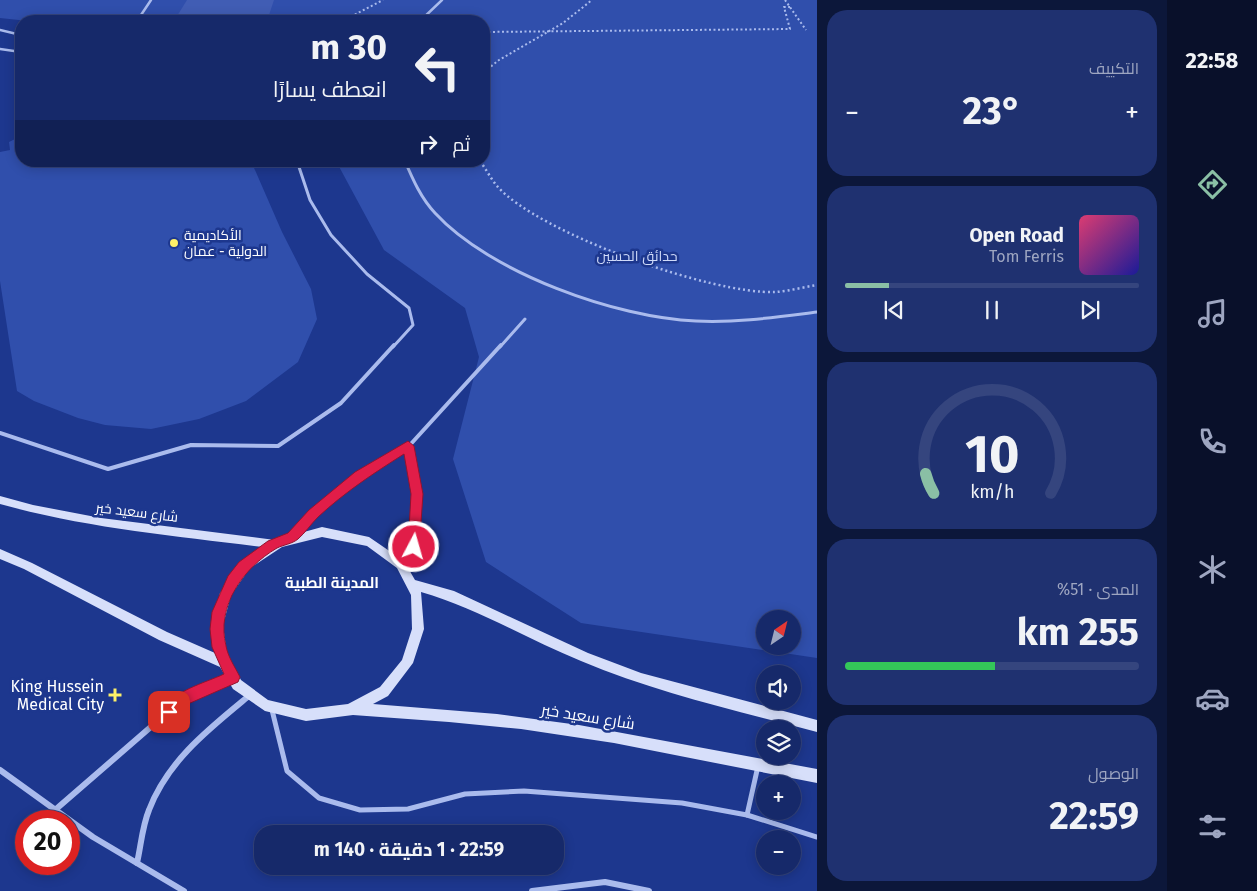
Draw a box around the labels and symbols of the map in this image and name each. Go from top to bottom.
place label: الأكاديمية الدولية - عمان [184,227,267,260]
marker: الأكاديمية الدولية - عمان [168,237,180,249]
park label: حدائق الحسين [596,248,678,265]
street label: شارع سعيد خير [94,499,179,526]
position arrow [387,520,439,572]
district label: المدينة الطبية [285,574,379,592]
north arrow [756,610,801,655]
place label: King Hussein Medical City [11,677,104,714]
marker: King Hussein Medical City [108,688,122,702]
pin [148,691,190,733]
street label: شارع سعيد خير [538,700,636,735]
speed limit sign: 20 [15,810,80,875]

